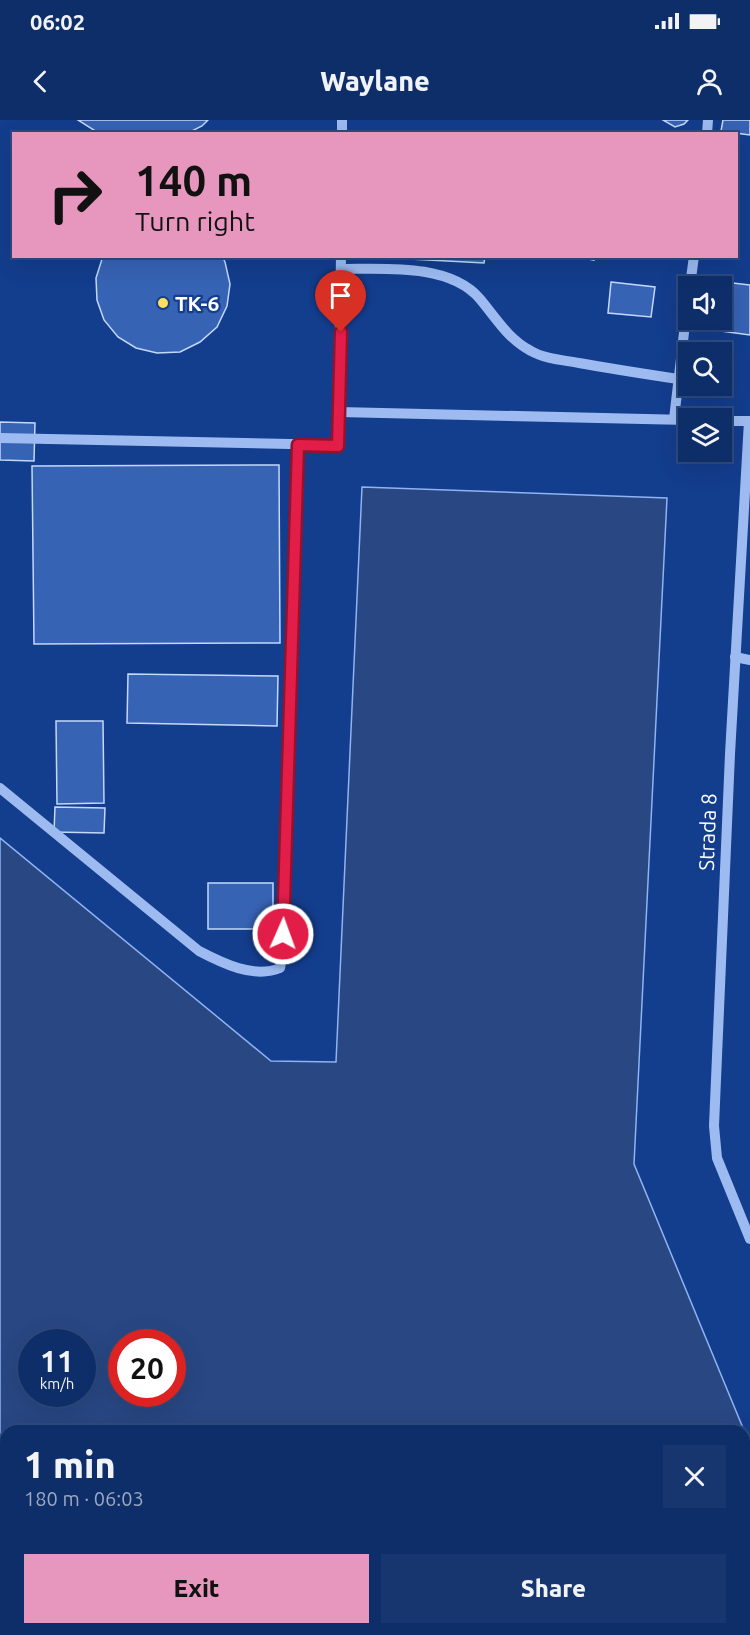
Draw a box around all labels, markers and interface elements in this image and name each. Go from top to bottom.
text: 06:02 [30,9,85,34]
icon: back [24,65,57,98]
icon: person [693,65,726,98]
text: Waylane [320,66,430,96]
icon: right [36,156,114,234]
text: 140 m [135,157,252,204]
text: Turn right [135,206,255,236]
pin [315,270,366,332]
map controls [678,276,732,462]
button: sound [678,276,732,330]
icon: arrive [324,279,357,312]
place label: TK-6 [175,291,219,315]
marker: TK-6 [156,296,170,310]
button: search [678,342,732,396]
button: layers [678,408,732,462]
street label: Strada 8 [694,793,720,871]
position arrow [251,902,315,966]
speed limit sign: 20 [108,1329,186,1407]
text: 11 [40,1344,74,1378]
text: km/h [40,1375,74,1392]
text: 1 min [24,1444,116,1485]
button: close [663,1445,726,1508]
text: 180 m · 06:03 [24,1487,144,1510]
button: Exit [24,1554,369,1623]
button: Share [381,1554,726,1623]

